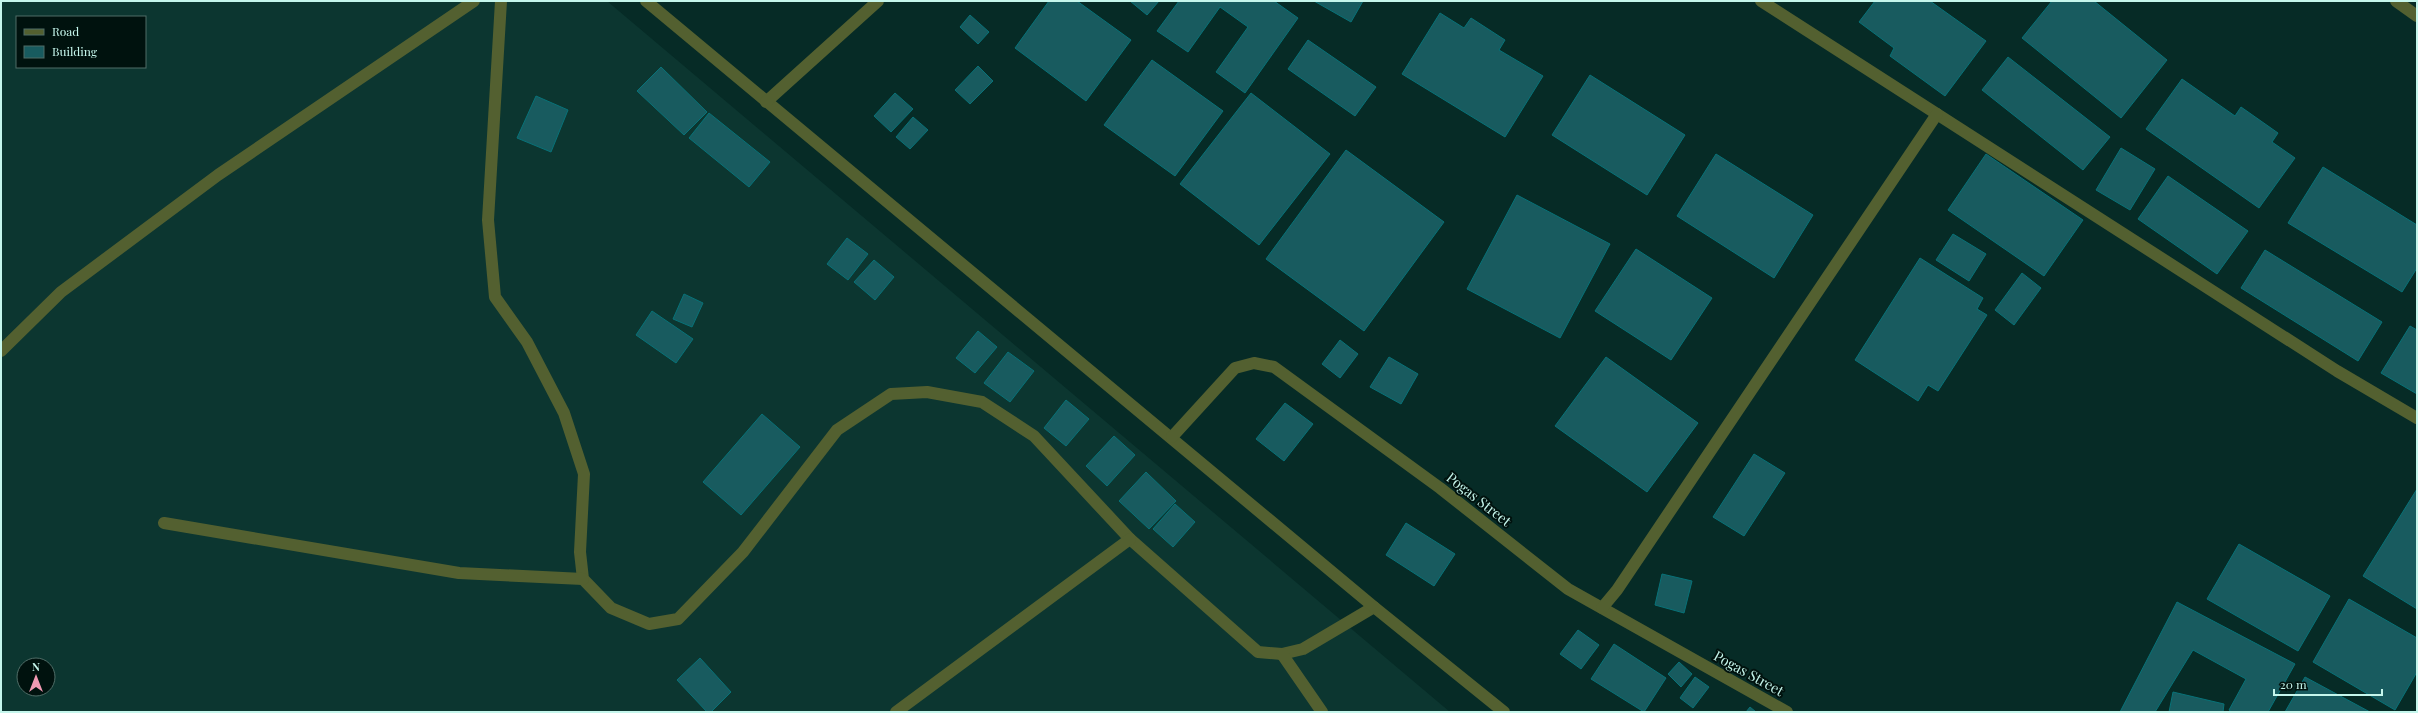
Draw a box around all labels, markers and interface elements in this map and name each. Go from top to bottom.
legend [16,16,146,68]
text: Road [52,23,79,39]
text: Building [52,43,98,59]
street label: Pogas Street [1443,468,1516,531]
street label: Pogas Street [1711,646,1788,701]
north arrow [16,657,56,697]
text: N [32,659,40,674]
scale bar [2274,671,2382,697]
text: 20 m [2280,676,2307,692]

